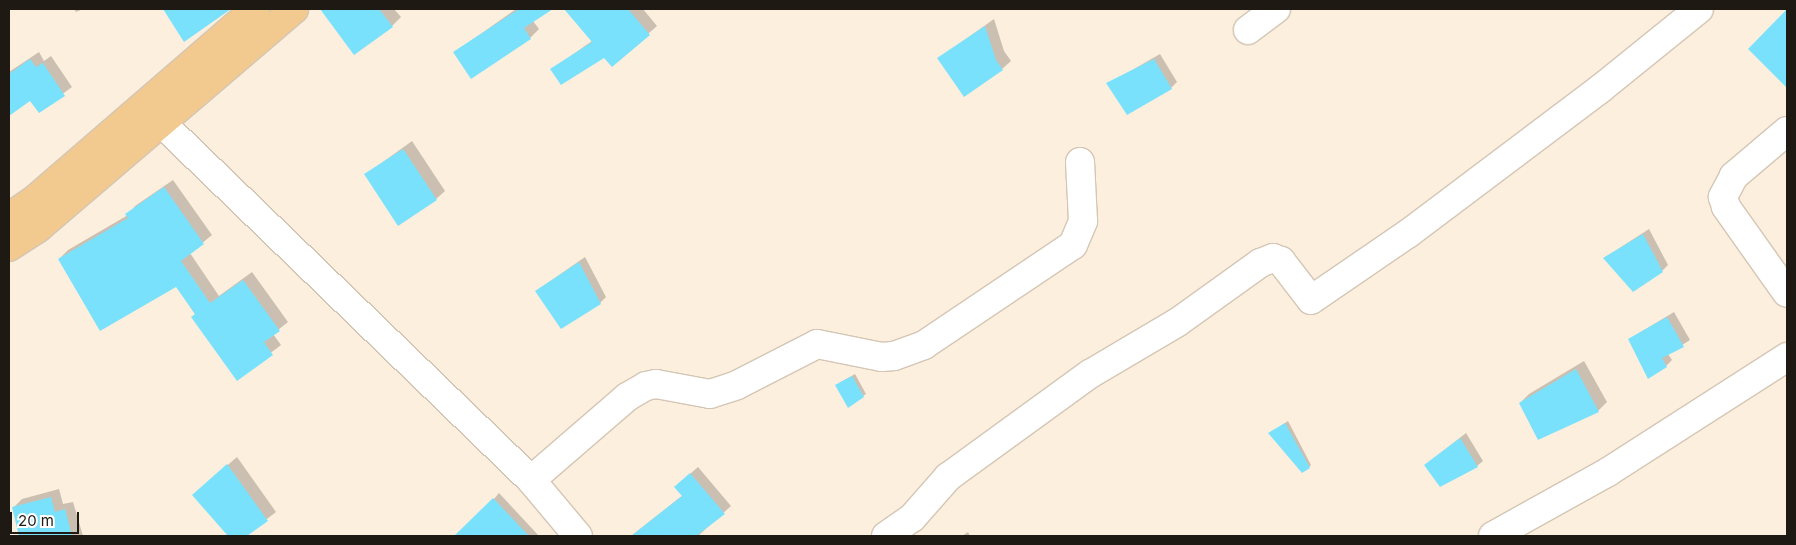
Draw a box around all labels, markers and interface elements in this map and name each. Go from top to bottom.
scale bar [12,502,81,534]
text: 20 m [18,511,54,530]

